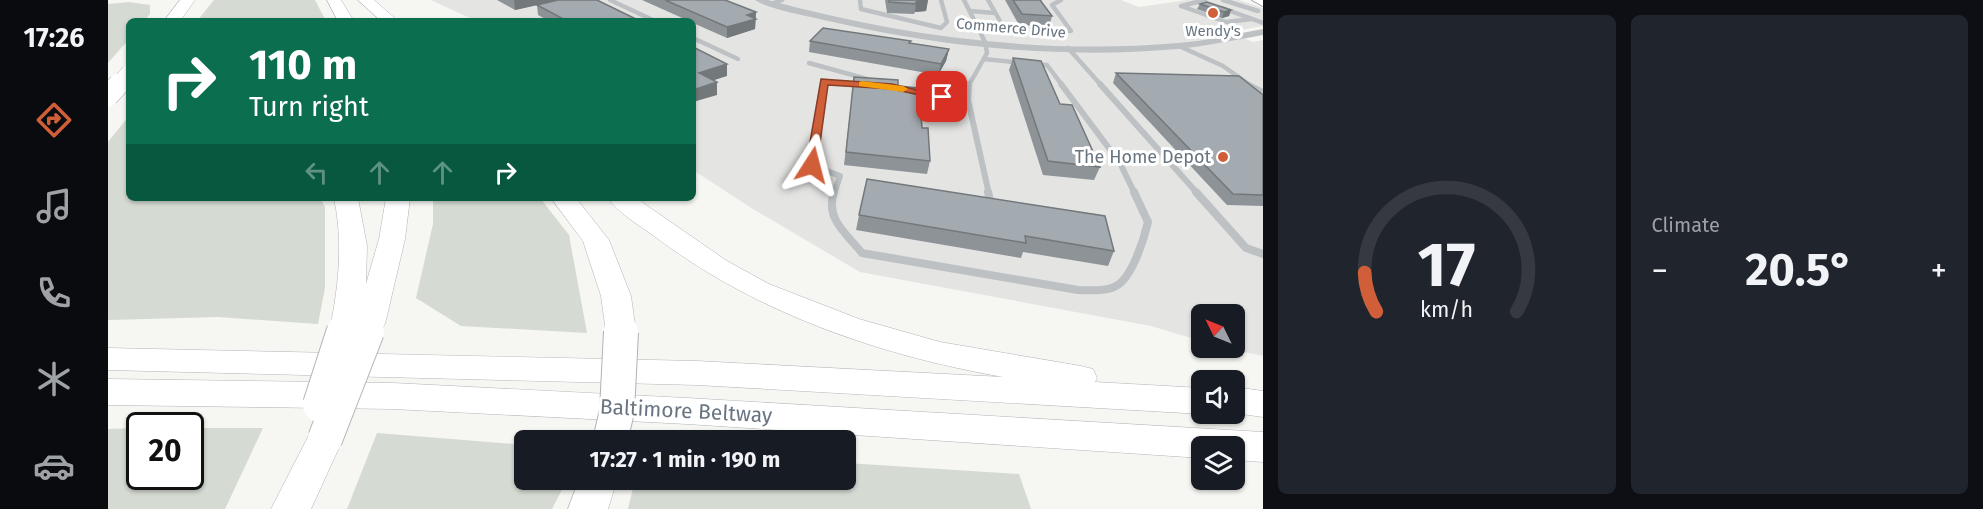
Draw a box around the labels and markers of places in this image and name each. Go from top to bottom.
marker: Wendy's [1206,6,1220,20]
place label: Wendy's [1185,22,1241,40]
pin [916,71,967,122]
place label: The Home Depot [1075,146,1212,168]
marker: The Home Depot [1216,150,1230,164]

